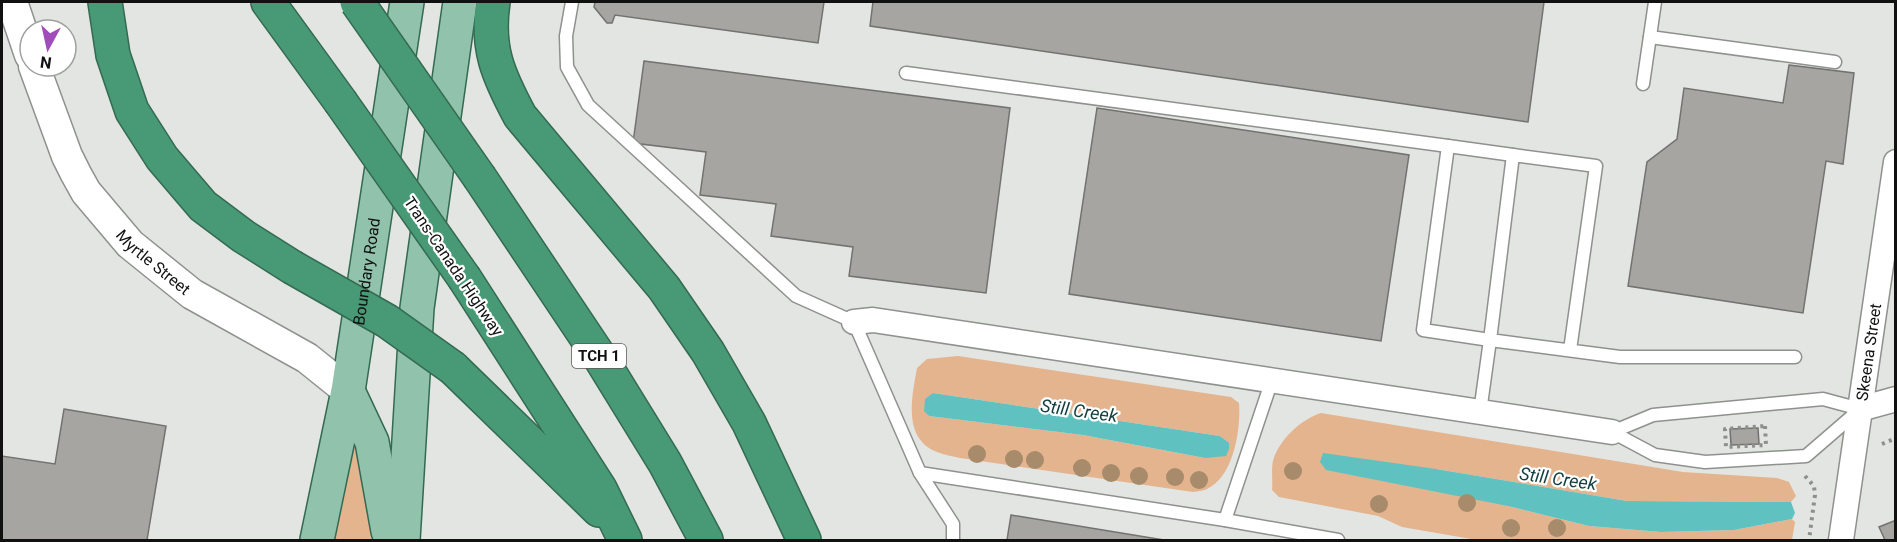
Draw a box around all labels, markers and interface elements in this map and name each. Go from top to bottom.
north arrow [18,18,78,78]
text: N [39,52,53,73]
street label: Trans-Canada Highway [400,193,508,340]
street label: Boundary Road [349,217,384,327]
street label: Myrtle Street [112,226,194,299]
street label: Skeena Street [1852,302,1885,402]
road number: TCH 1 [572,344,626,368]
water label: Still Creek [1039,395,1120,426]
water label: Still Creek [1518,463,1599,494]

